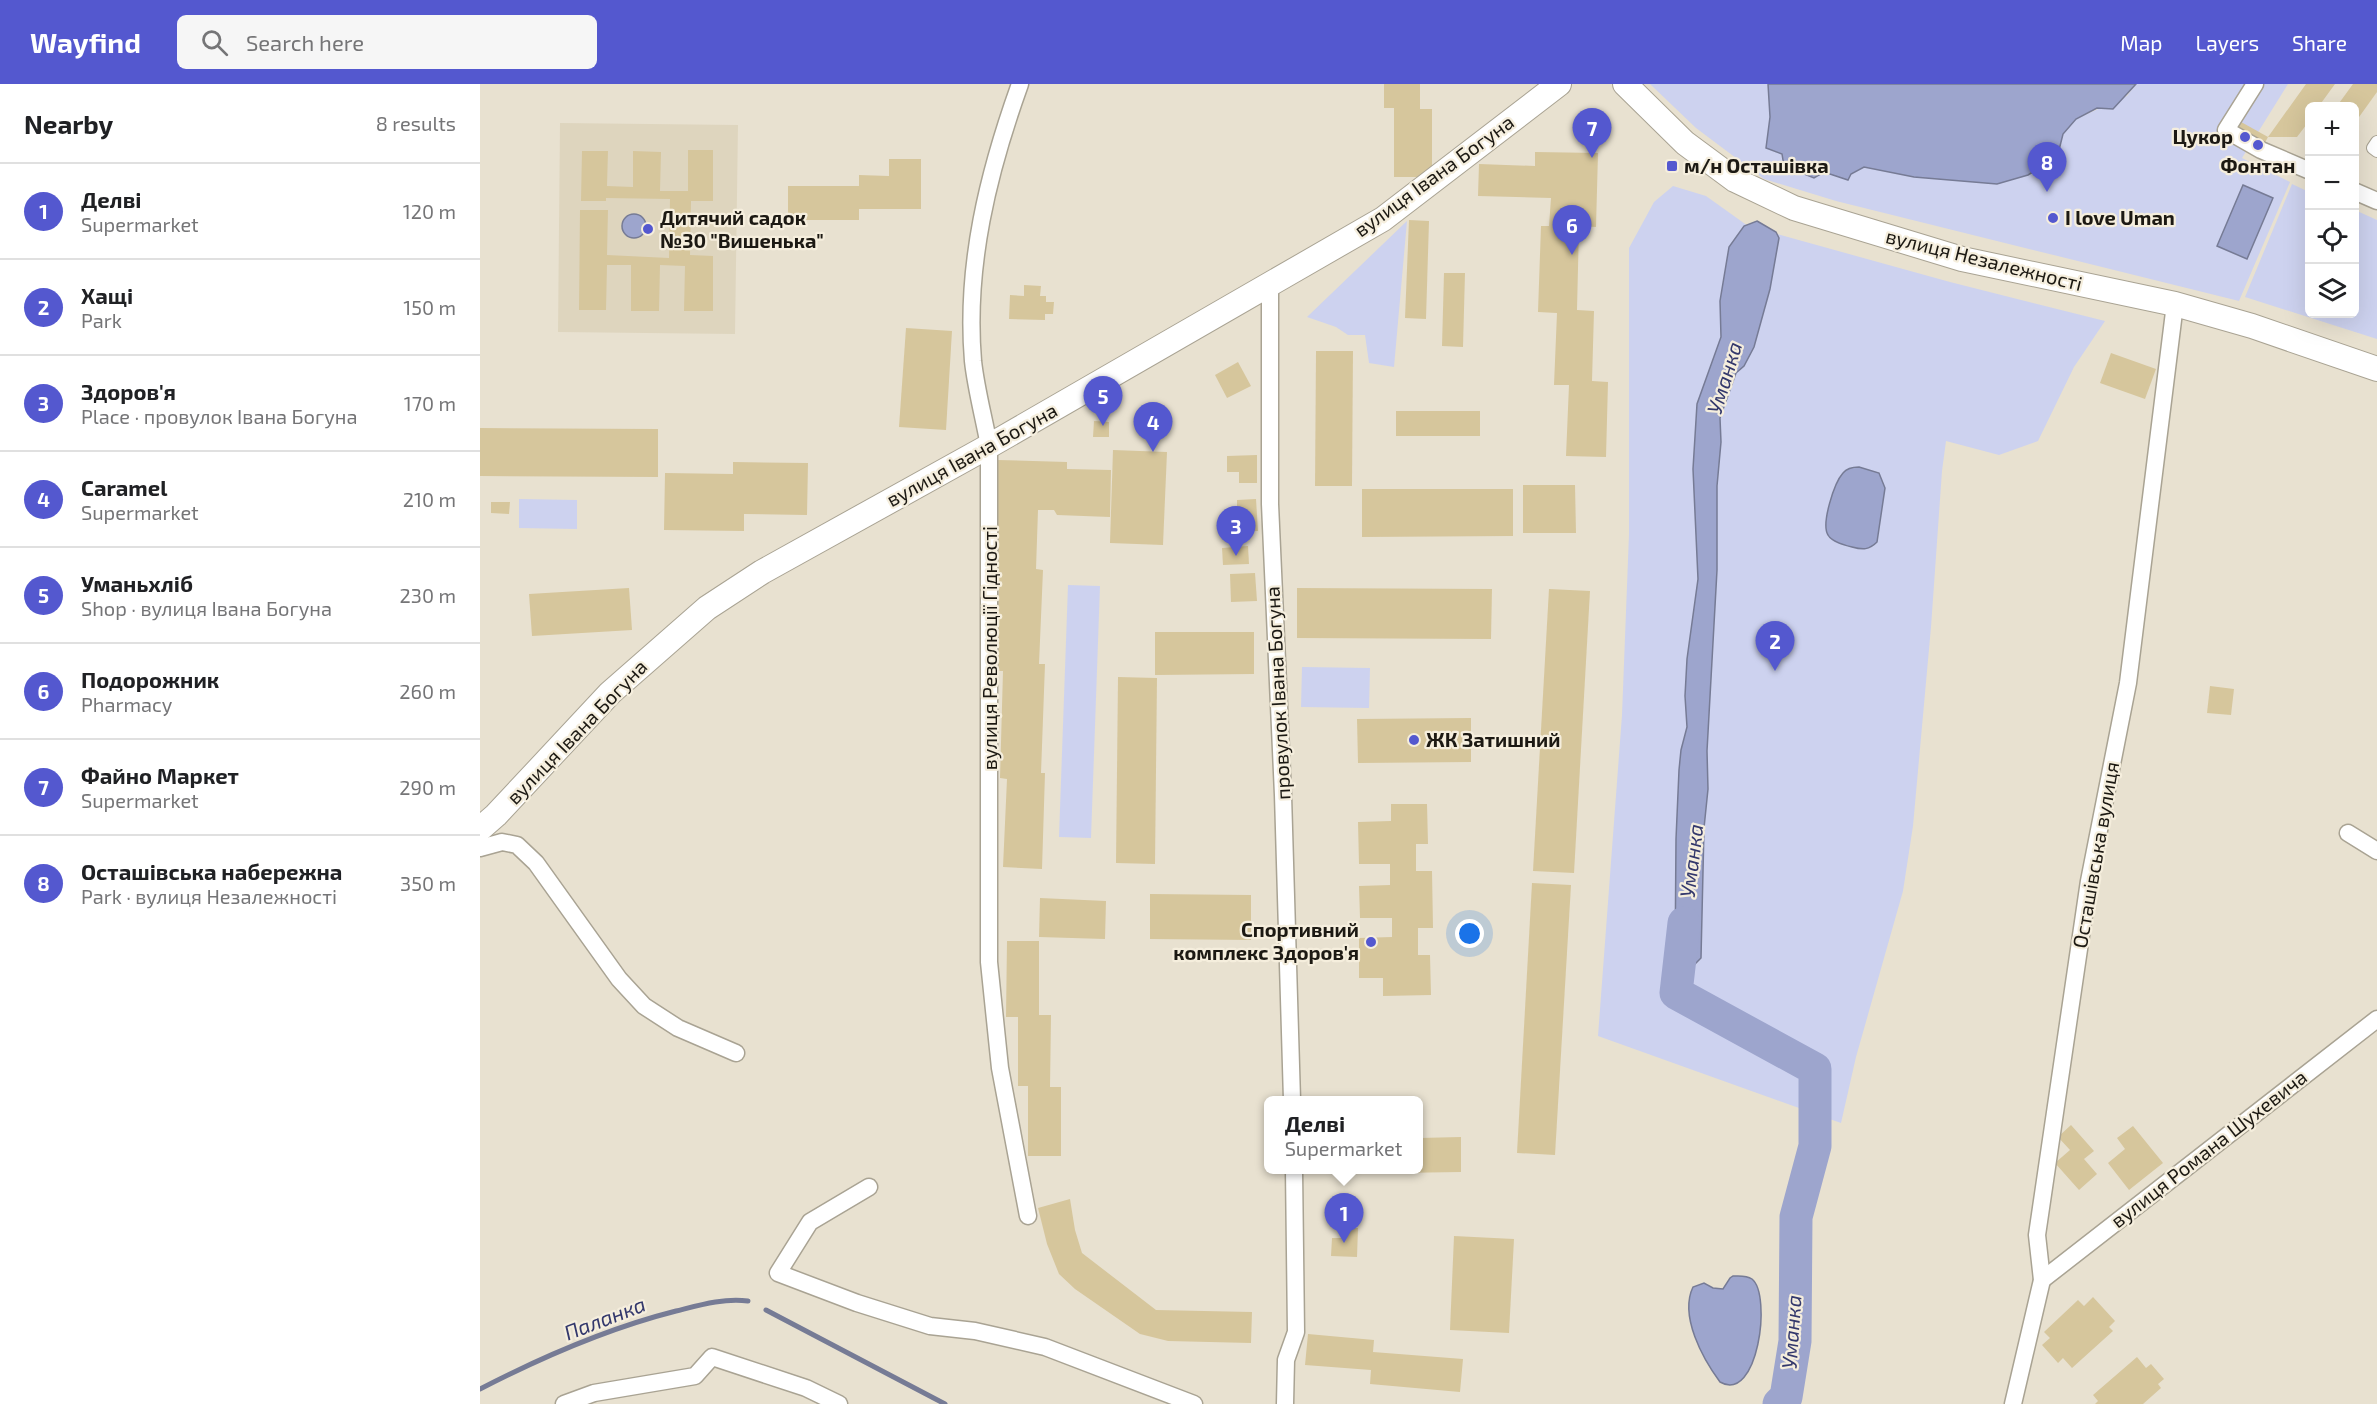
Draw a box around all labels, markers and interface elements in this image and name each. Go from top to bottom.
search box [177,15,597,69]
text: Wayfind [30,25,141,59]
icon: search [198,26,231,59]
text: Search here [246,29,364,55]
text: Map [2120,30,2162,55]
text: Layers [2195,30,2259,55]
text: Share [2292,30,2347,55]
map controls [2305,102,2359,318]
button: + [2305,102,2359,156]
text: Nearby [24,108,113,139]
street label: вулиця Івана Богуна [1349,109,1519,242]
pin: 7 [1572,109,1612,158]
text: 8 results [376,111,456,135]
place label: Цукор [2173,124,2233,148]
marker: Цукор [2238,130,2252,144]
marker: Фонтан [2251,138,2265,152]
pin: 8 [2028,142,2066,192]
place label: м/н Осташівка [1684,153,1829,177]
place label: Фонтан [2221,153,2295,177]
button: − [2305,156,2359,210]
marker: м/н Осташівка [1665,159,1679,173]
text: Делві [81,186,141,212]
text: 1 [39,199,48,223]
text: 120 m [403,199,456,223]
place label: Дитячий садок №30 "Вишенька" [660,205,824,252]
place label: I love Uman [2065,205,2175,229]
pin: 6 [1552,206,1592,255]
button: locate [2305,210,2359,264]
marker: I love Uman [2046,211,2060,225]
text: Supermarket [81,212,199,236]
marker: Дитячий садок №30 "Вишенька" [641,222,655,236]
street label: вулиця Незалежності [1883,223,2085,296]
button: layers [2305,264,2359,318]
text: Хащі [81,282,133,308]
text: 2 [38,295,49,319]
text: 150 m [403,295,456,319]
text: Park [81,308,122,332]
water label: Уманка [1701,338,1746,417]
pin: 5 [1084,376,1122,426]
text: Здоров'я [81,378,176,404]
text: 3 [38,391,49,415]
text: 170 m [404,391,456,415]
street label: вулиця Івана Богуна [882,397,1062,512]
pin: 4 [1134,402,1172,452]
text: Place · провулок Івана Богуна [81,404,358,428]
text: Caramel [81,474,167,500]
text: 4 [37,487,50,511]
text: 210 m [403,487,456,511]
text: Supermarket [81,500,199,524]
pin: 3 [1216,506,1256,556]
street label: вулиця Революції Гідності [977,526,1002,770]
text: Уманьхліб [81,570,193,596]
text: 5 [38,583,49,607]
text: 230 m [400,583,456,607]
street label: провулок Івана Богуна [1259,586,1296,800]
text: Shop · вулиця Івана Богуна [81,596,332,620]
pin: 2 [1756,622,1794,671]
street label: вулиця Івана Богуна [501,654,652,809]
text: Подорожник [81,666,219,692]
text: 6 [38,679,49,703]
text: 260 m [399,679,456,703]
text: Pharmacy [81,692,172,716]
place label: ЖК Затишний [1426,727,1560,751]
marker: ЖК Затишний [1407,733,1421,747]
street label: Осташівська вулиця [2067,760,2124,950]
text: Файно Маркет [81,762,239,788]
text: 7 [38,775,49,799]
text: 290 m [399,775,456,799]
text: Supermarket [81,788,199,812]
water label: Уманка [1674,823,1707,899]
text: Осташівська набережна [81,858,342,884]
text: 8 [37,871,50,895]
text: 350 m [400,871,456,895]
text: Park · вулиця Незалежності [81,884,337,908]
place label: Спортивний комплекс Здоров'я [1173,917,1359,964]
your location [1455,919,1484,948]
marker: Спортивний комплекс Здоров'я [1364,935,1378,949]
street label: вулиця Романа Шухевича [2106,1064,2312,1233]
popup [1264,1096,1423,1174]
text: Делві [1285,1110,1345,1136]
text: Supermarket [1285,1136,1402,1160]
pin: 1 [1324,1194,1364,1243]
water label: Паланка [560,1291,649,1345]
water label: Уманка [1775,1294,1806,1370]

